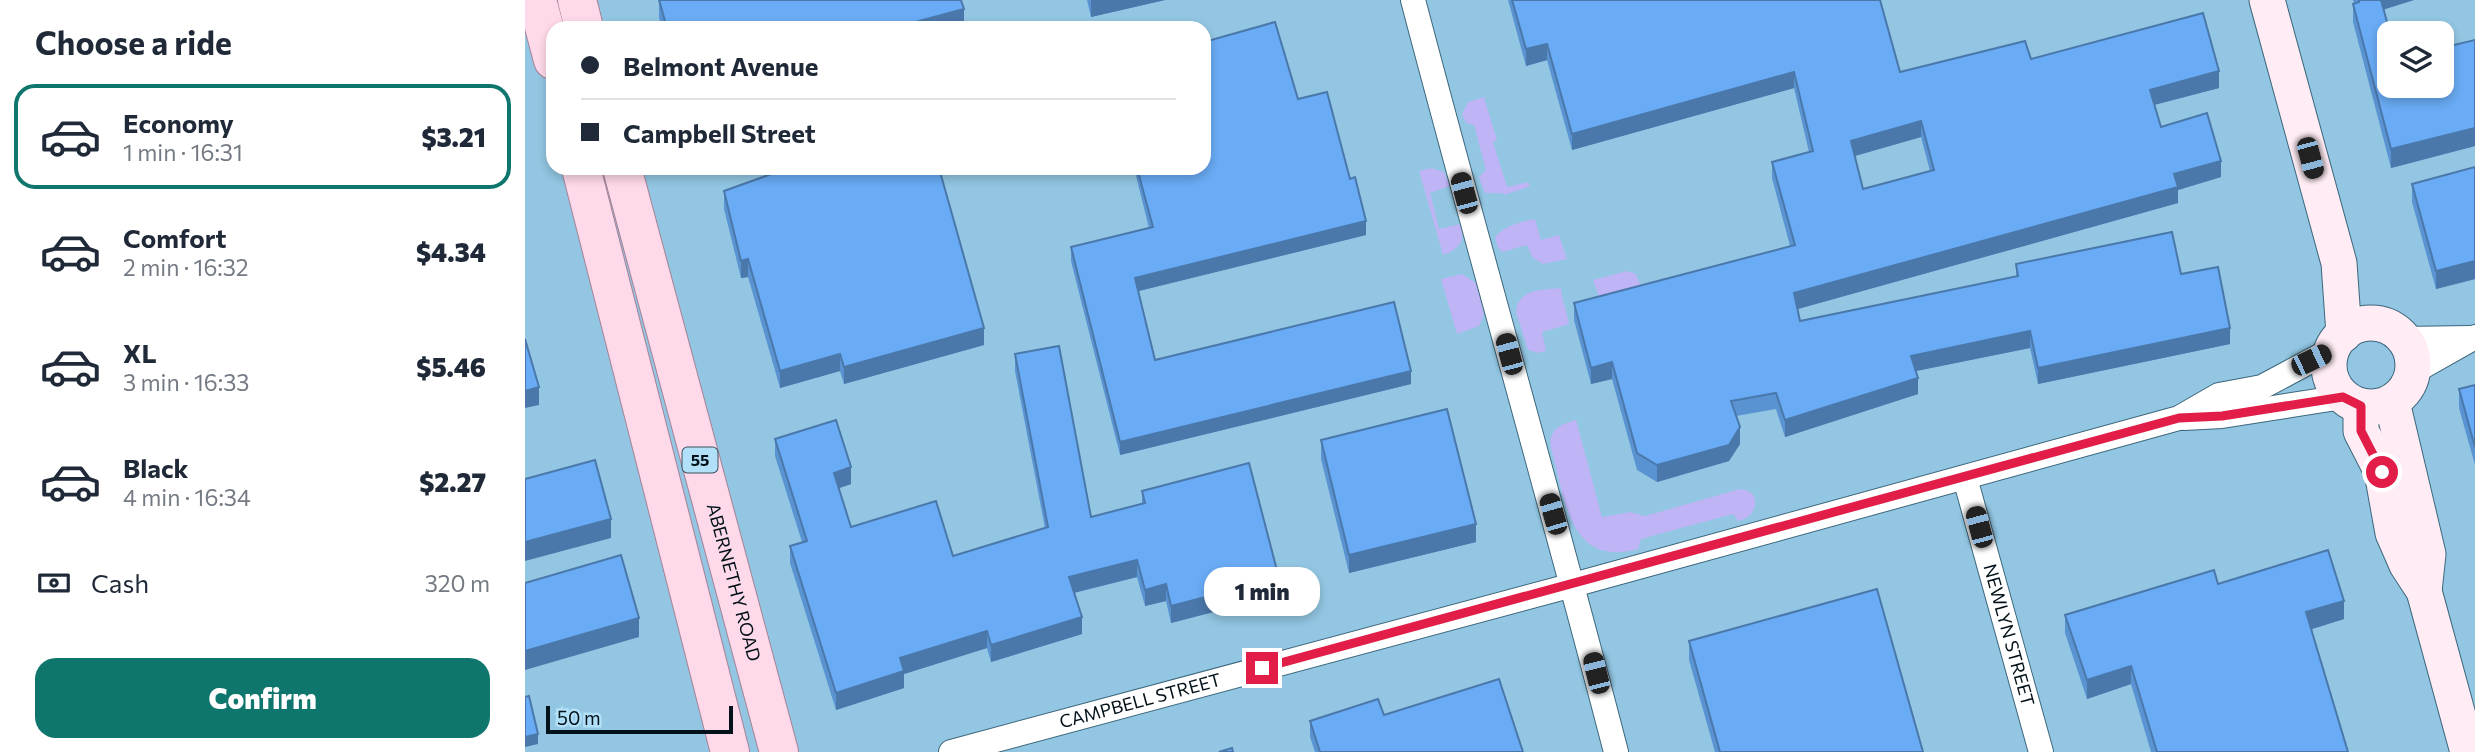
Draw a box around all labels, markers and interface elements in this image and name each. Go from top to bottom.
map controls [2377,21,2454,98]
button: layers [2377,21,2454,98]
text: Choose a ride [35,22,232,62]
text: Belmont Avenue [623,50,818,81]
icon: car [39,105,102,168]
text: Economy [123,107,234,138]
text: Campbell Street [623,117,816,148]
text: $3.21 [421,121,486,152]
car [2295,135,2326,181]
text: 1 min · 16:31 [123,138,243,166]
car [1449,170,1480,216]
icon: car [39,220,102,283]
text: Comfort [123,222,226,253]
text: $4.34 [416,236,486,267]
text: 2 min · 16:32 [123,253,249,281]
car [1494,331,1525,377]
icon: car [39,335,102,398]
text: XL [123,337,157,368]
car [2288,341,2335,379]
text: $5.46 [416,351,486,382]
text: 3 min · 16:33 [123,368,249,396]
road number: 55 [683,447,717,472]
icon: car [39,450,102,513]
text: Black [123,452,189,483]
route start [2366,456,2398,488]
text: $2.27 [419,466,486,497]
text: 4 min · 16:34 [123,483,251,511]
car [1538,491,1569,537]
street label: ABERNETHY ROAD [703,500,766,664]
car [1964,504,1995,550]
street label: NEWLYN STREET [1979,561,2040,708]
icon: cash [35,564,73,602]
callout: 1 min [1204,566,1320,616]
text: Cash [91,567,149,598]
text: 320 m [425,569,490,597]
text: 1 min [1234,577,1290,605]
car [1581,650,1612,696]
route end [1246,652,1278,684]
button: Confirm [35,658,490,738]
street label: CAMPBELL STREET [1057,668,1223,732]
scale bar [546,703,733,735]
text: 50 m [557,706,601,729]

